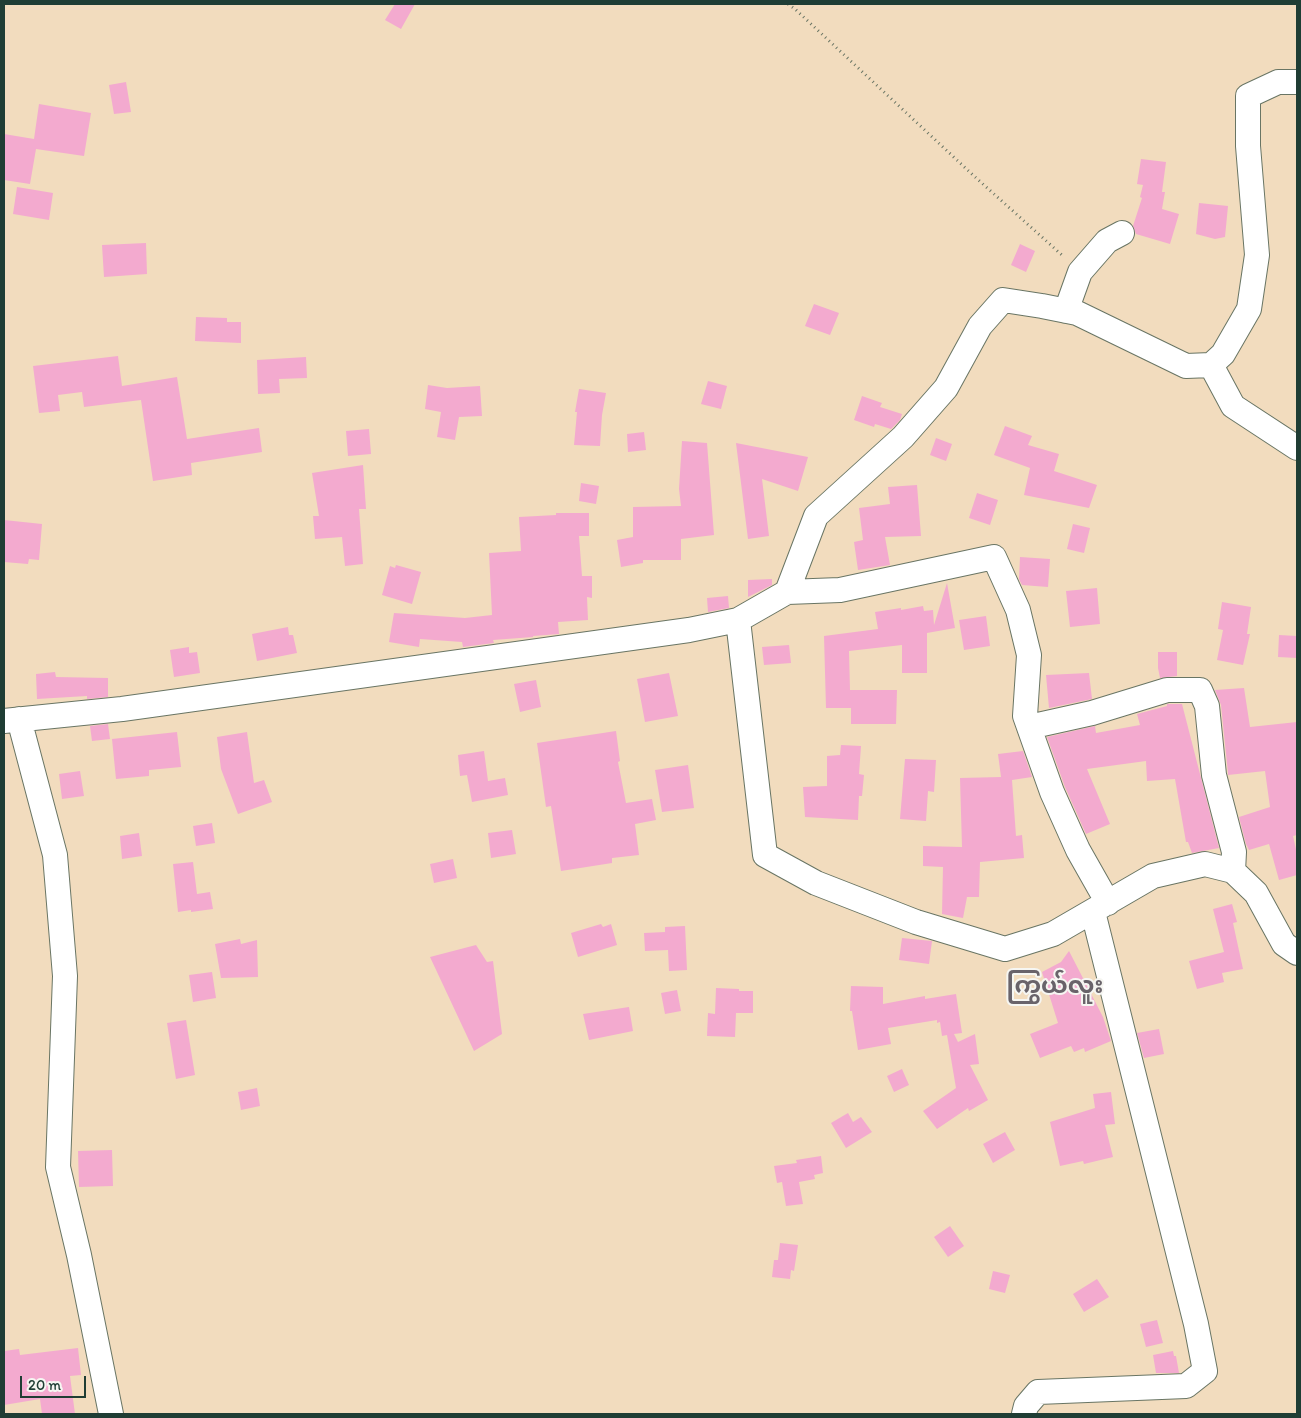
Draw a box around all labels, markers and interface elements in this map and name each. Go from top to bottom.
district label: ကြွယ်လူး [1006,973,1104,1001]
scale bar [22,1366,89,1398]
text: 20 m [28,1376,61,1394]

